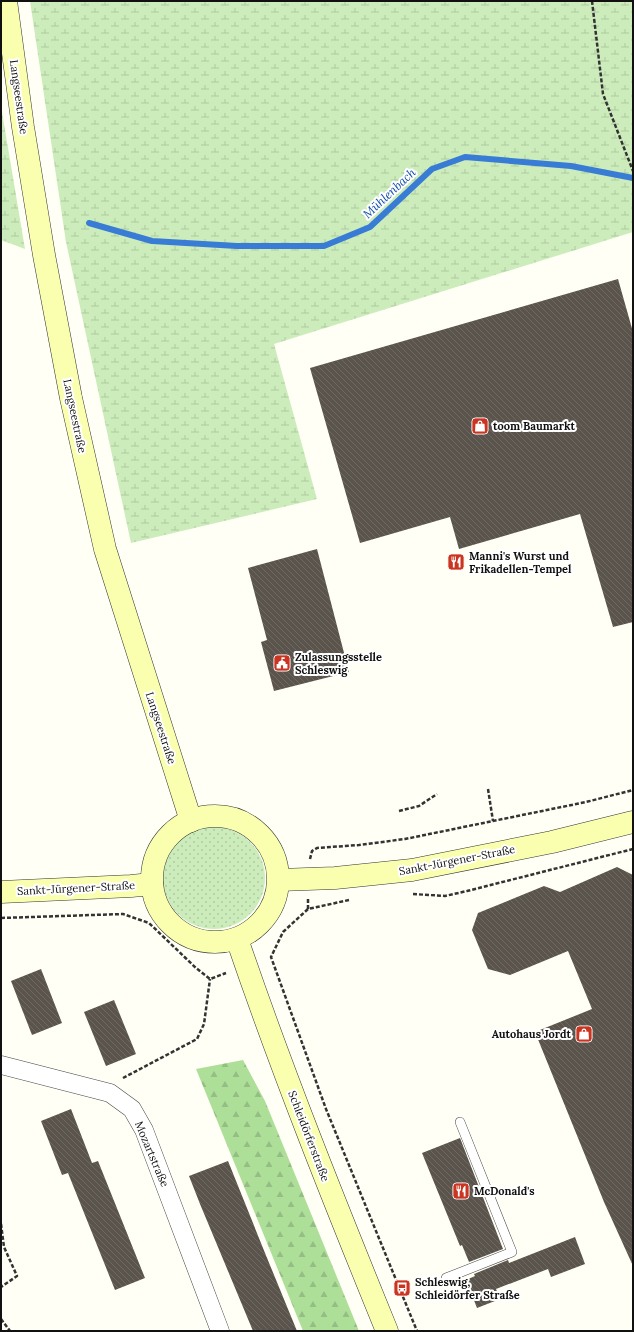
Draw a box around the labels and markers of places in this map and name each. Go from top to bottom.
shop icon: toom Baumarkt [470,416,490,436]
place label: toom Baumarkt [493,419,575,433]
place label: Manni's Wurst und Frikadellen-Tempel [469,549,572,576]
restaurant icon: Manni's Wurst und Frikadellen-Tempel [446,552,466,572]
place label: Zulassungsstelle Schleswig [295,650,382,677]
public building icon: Zulassungsstelle Schleswig [272,653,292,673]
shop icon: Autohaus Jordt [574,1024,594,1044]
place label: Autohaus Jordt [492,1027,571,1041]
restaurant icon: McDonald's [451,1181,471,1201]
place label: McDonald's [474,1184,535,1198]
place label: Schleswig, Schleidörfer Straße [415,1275,520,1302]
bus stop icon: Schleswig, Schleidörfer Straße [392,1278,412,1298]

